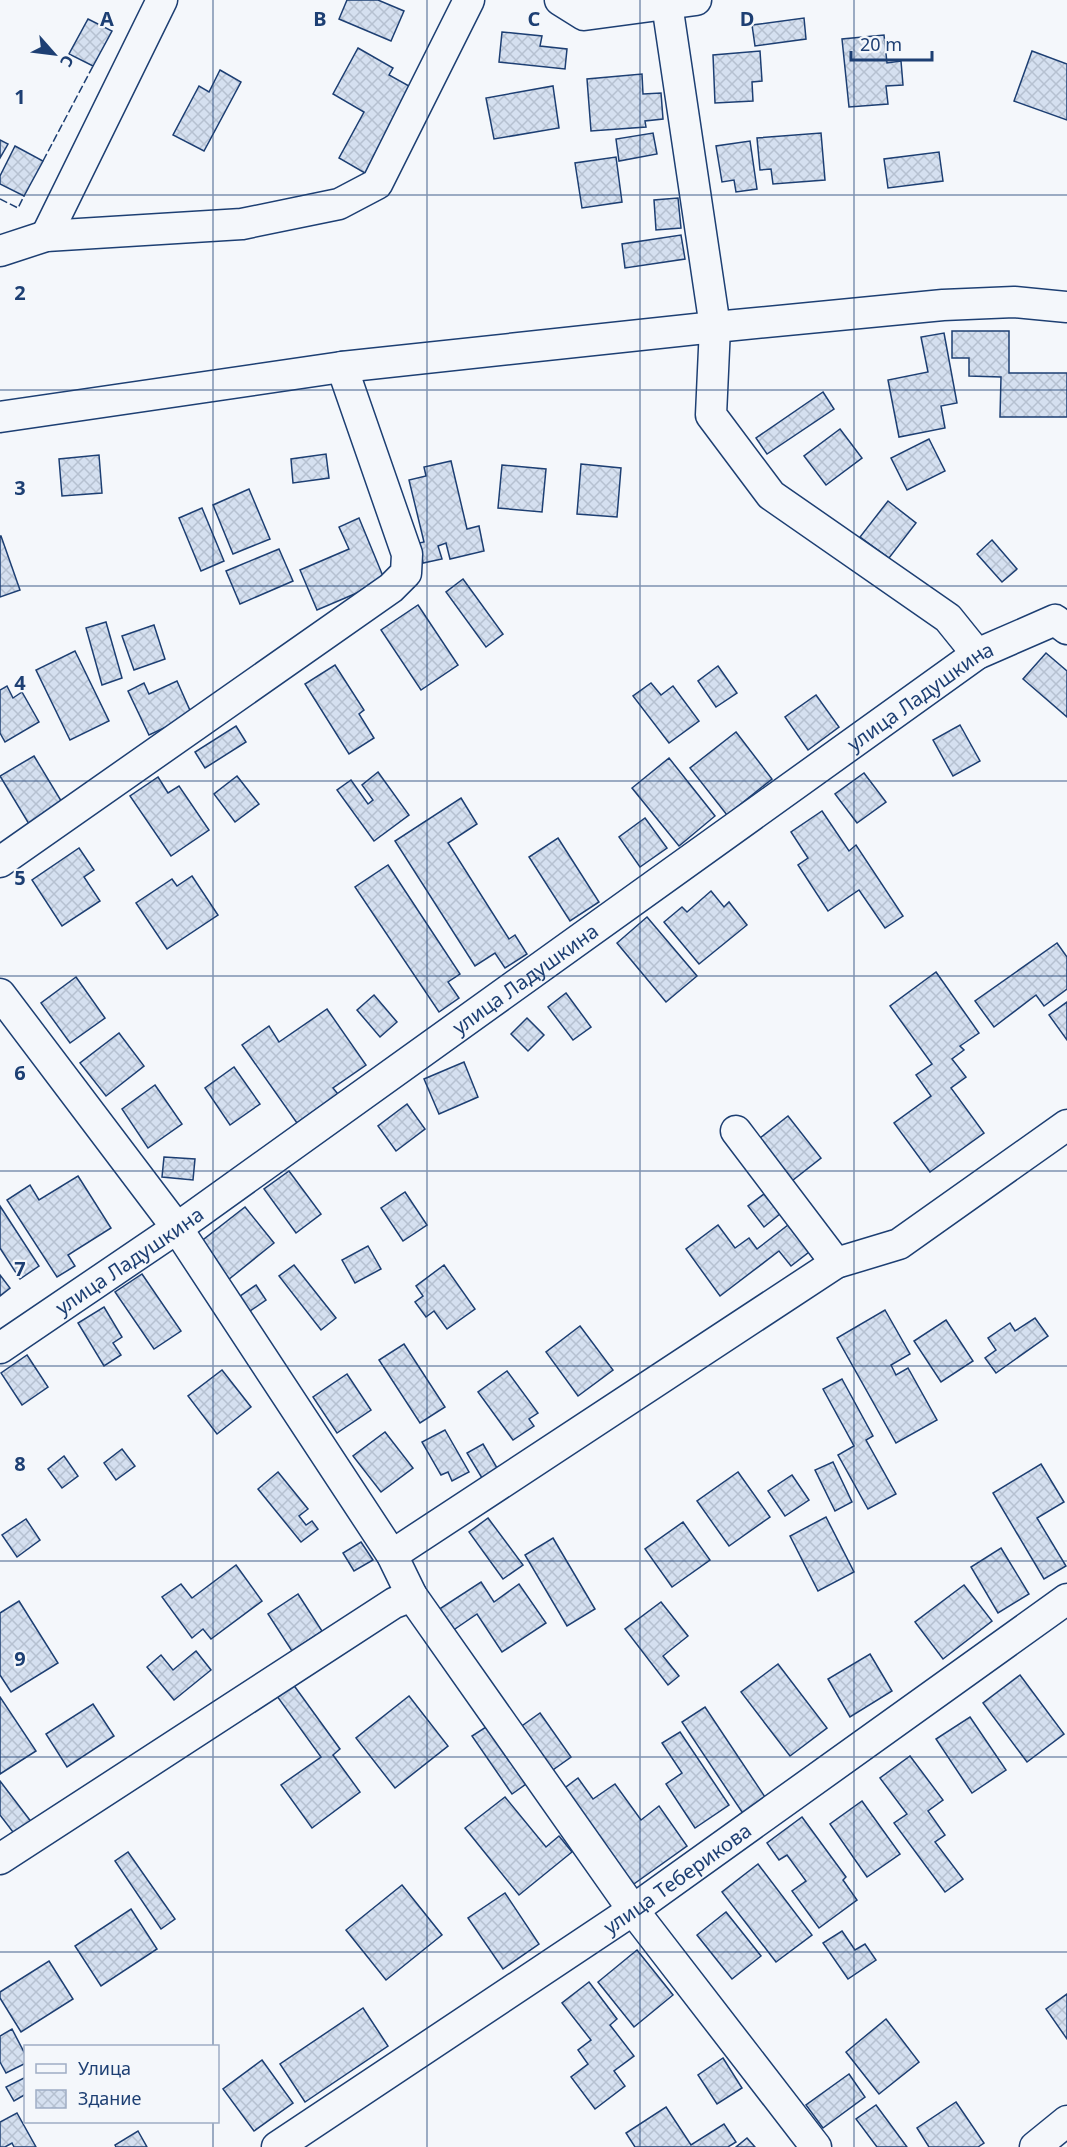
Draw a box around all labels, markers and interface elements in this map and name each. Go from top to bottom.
text: A [100,5,114,32]
text: B [313,5,327,32]
text: C [528,5,541,32]
text: D [740,5,754,32]
north arrow [24,24,84,84]
scale bar [851,24,932,62]
text: 20 m [860,32,902,56]
text: С [55,51,79,71]
text: 1 [14,83,26,110]
text: 2 [14,279,26,306]
text: 3 [14,474,26,501]
street label: улица Ладушкина [841,635,997,757]
text: 4 [14,669,26,696]
text: 5 [14,864,26,891]
street label: улица Ладушкина [446,917,603,1040]
text: 6 [14,1059,26,1086]
street label: улица Ладушкина [50,1200,208,1320]
text: 7 [14,1255,26,1282]
text: 8 [14,1450,26,1477]
text: 9 [14,1645,26,1672]
street label: улица Теберикова [598,1816,756,1940]
legend [24,2045,219,2123]
text: Улица [78,2056,131,2080]
text: Здание [78,2086,142,2110]

